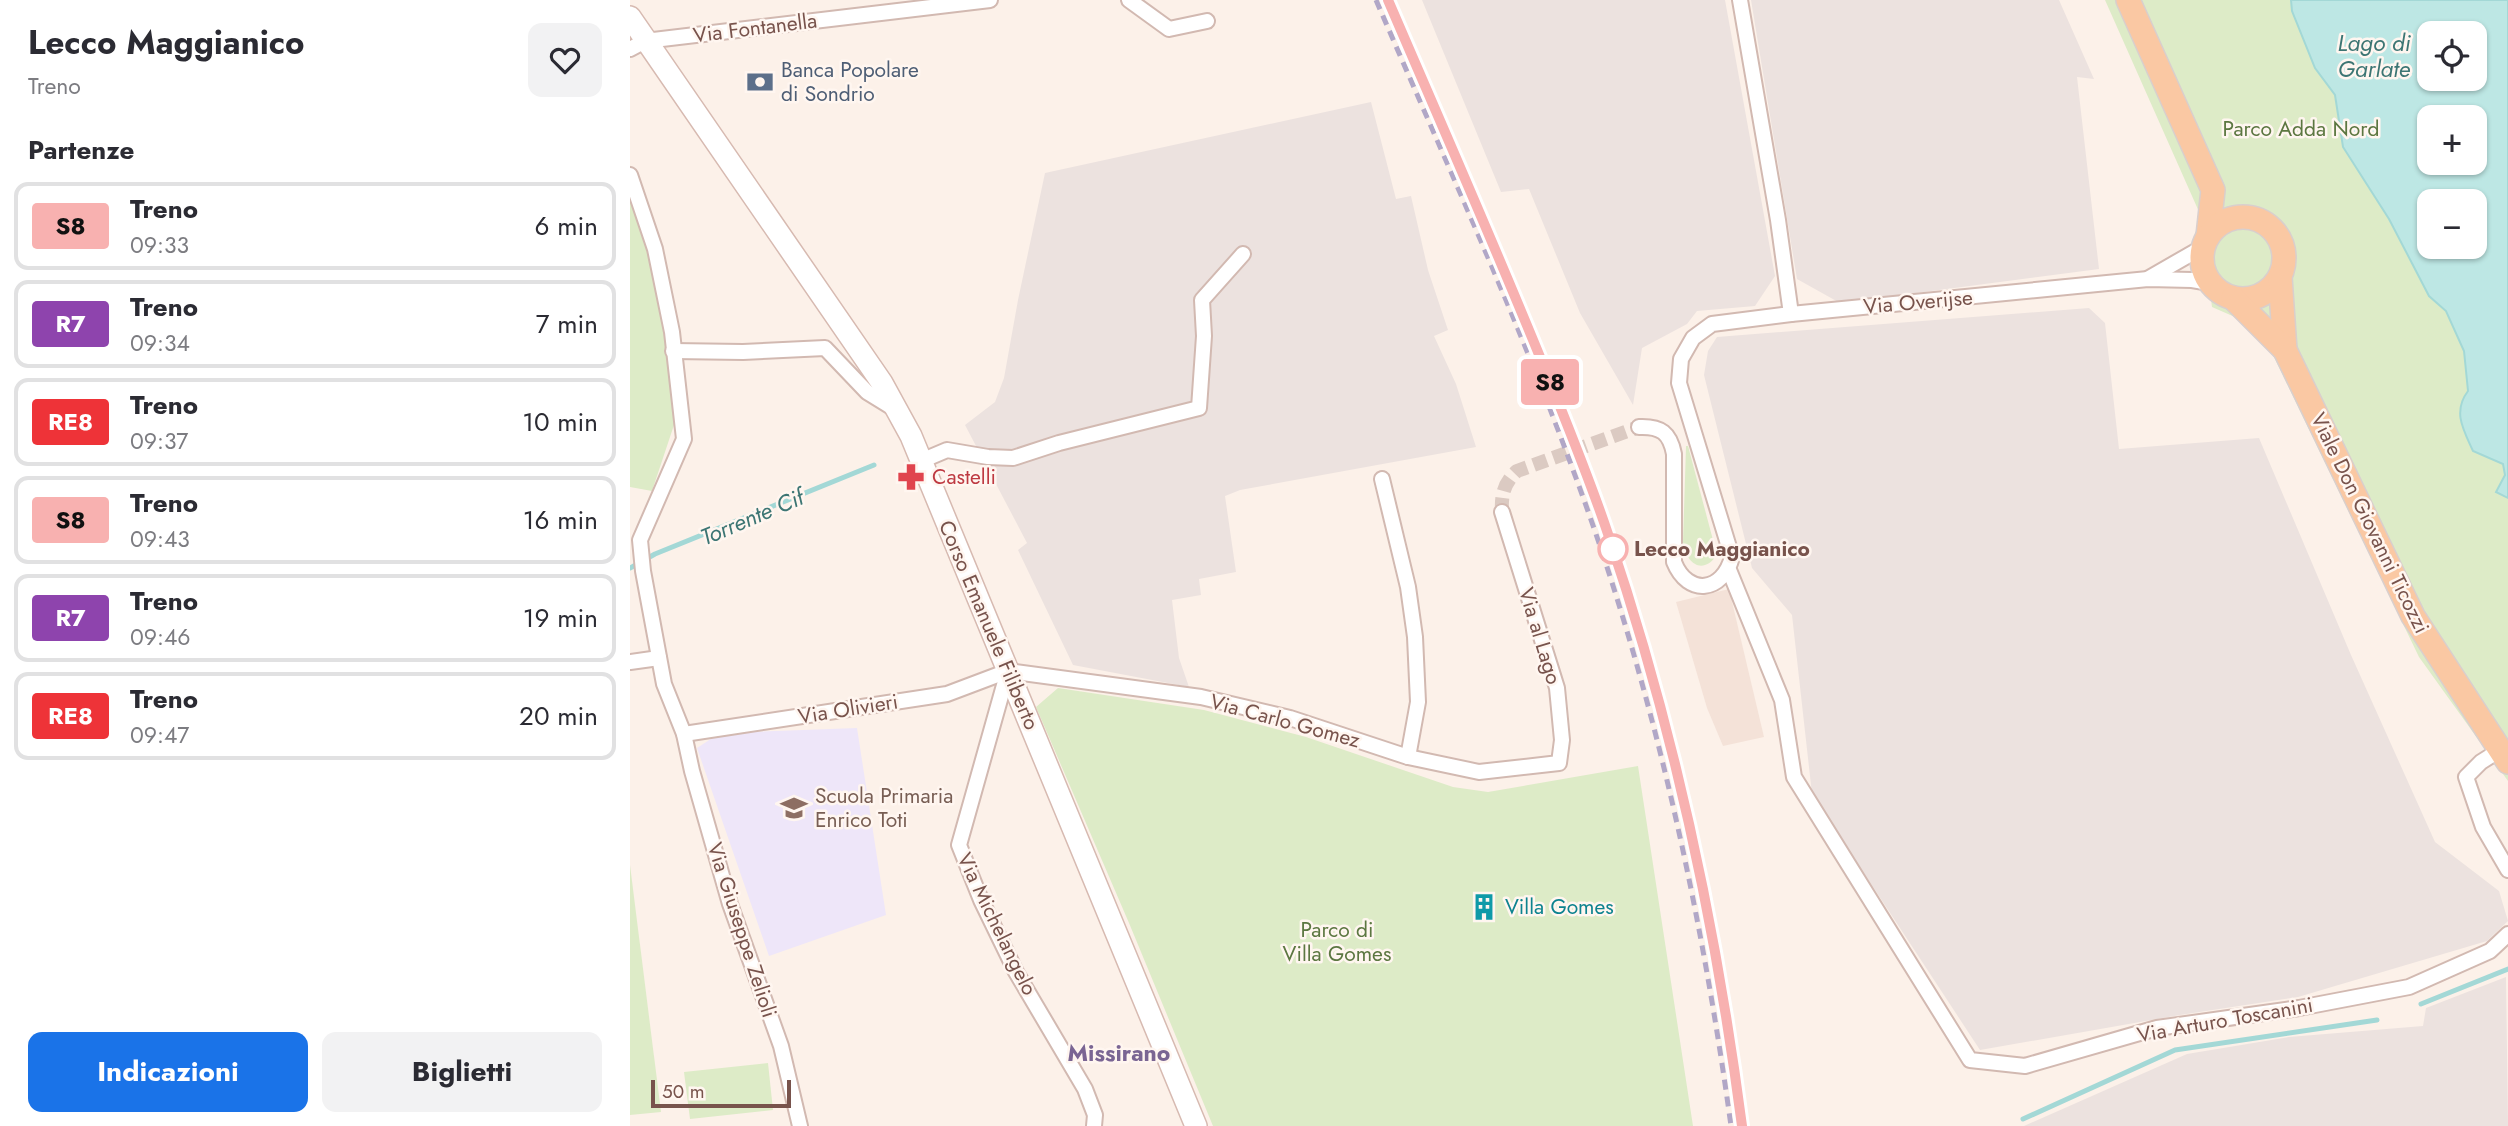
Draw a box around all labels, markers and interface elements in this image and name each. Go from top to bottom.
street label: Via Fontanella [691,6,819,50]
text: Lecco Maggianico [28,19,305,66]
map controls [2417,21,2487,259]
button: locate [2417,21,2487,91]
button: heart [528,23,602,97]
water label: Lago di Garlate [2337,26,2412,86]
place label: Banca Popolare di Sondrio [781,55,919,109]
bank icon: Banca Popolare di Sondrio [745,67,775,97]
text: Treno [28,69,81,103]
button: + [2417,105,2487,175]
park label: Parco Adda Nord [2223,114,2379,144]
text: Partenze [28,131,134,169]
button: − [2417,189,2487,259]
text: Treno [130,190,198,228]
text: 6 min [535,207,598,245]
text: S8 [55,208,86,243]
text: 09:33 [130,228,189,262]
street label: Via Overijse [1862,282,1974,322]
text: Treno [130,288,198,326]
text: 7 min [536,305,598,343]
text: R7 [56,306,86,341]
text: 09:34 [130,326,190,360]
line badge: S8 [1518,359,1581,405]
text: S8 [1535,364,1565,399]
text: Treno [130,386,198,424]
text: 10 min [522,403,598,441]
text: RE8 [48,404,93,439]
street label: Viale Don Giovanni Ticozzi [2303,408,2437,638]
text: 09:37 [130,424,188,458]
pharmacy icon: Castelli [896,462,926,492]
place label: Castelli [932,462,996,492]
water label: Torrente Cif [695,479,812,554]
text: Treno [130,484,198,522]
text: 16 min [523,501,598,539]
text: S8 [55,502,86,537]
street label: Corso Emanuele Filiberto [931,516,1047,734]
text: 09:43 [130,522,190,556]
marker: Lecco Maggianico [1598,534,1628,564]
place label: Lecco Maggianico [1634,534,1810,564]
text: Treno [130,582,198,620]
street label: Via al Lago [1511,584,1569,688]
text: 19 min [523,599,598,637]
text: R7 [56,600,86,635]
text: 09:46 [130,620,191,654]
text: Treno [130,680,198,718]
street label: Via Olivieri [796,686,900,732]
street label: Via Carlo Gomez [1207,687,1364,756]
text: 20 min [519,697,598,735]
text: RE8 [48,698,93,733]
text: 09:47 [130,718,189,752]
place label: Scuola Primaria Enrico Toti [815,781,953,835]
school or university icon: Scuola Primaria Enrico Toti [779,793,809,823]
street label: Via Giuseppe Zelioli [700,839,784,1021]
street label: Via Michelangelo [950,848,1044,1000]
building icon: Villa Gomes [1469,892,1499,922]
place label: Villa Gomes [1505,892,1614,922]
park label: Parco di Villa Gomes [1283,915,1391,969]
street label: Via Arturo Toscanini [2135,990,2315,1050]
button: Indicazioni [28,1032,308,1112]
button: Biglietti [322,1032,602,1112]
district label: Missirano [1068,1036,1170,1070]
scale bar [651,1077,791,1109]
text: 50 m [662,1078,705,1105]

